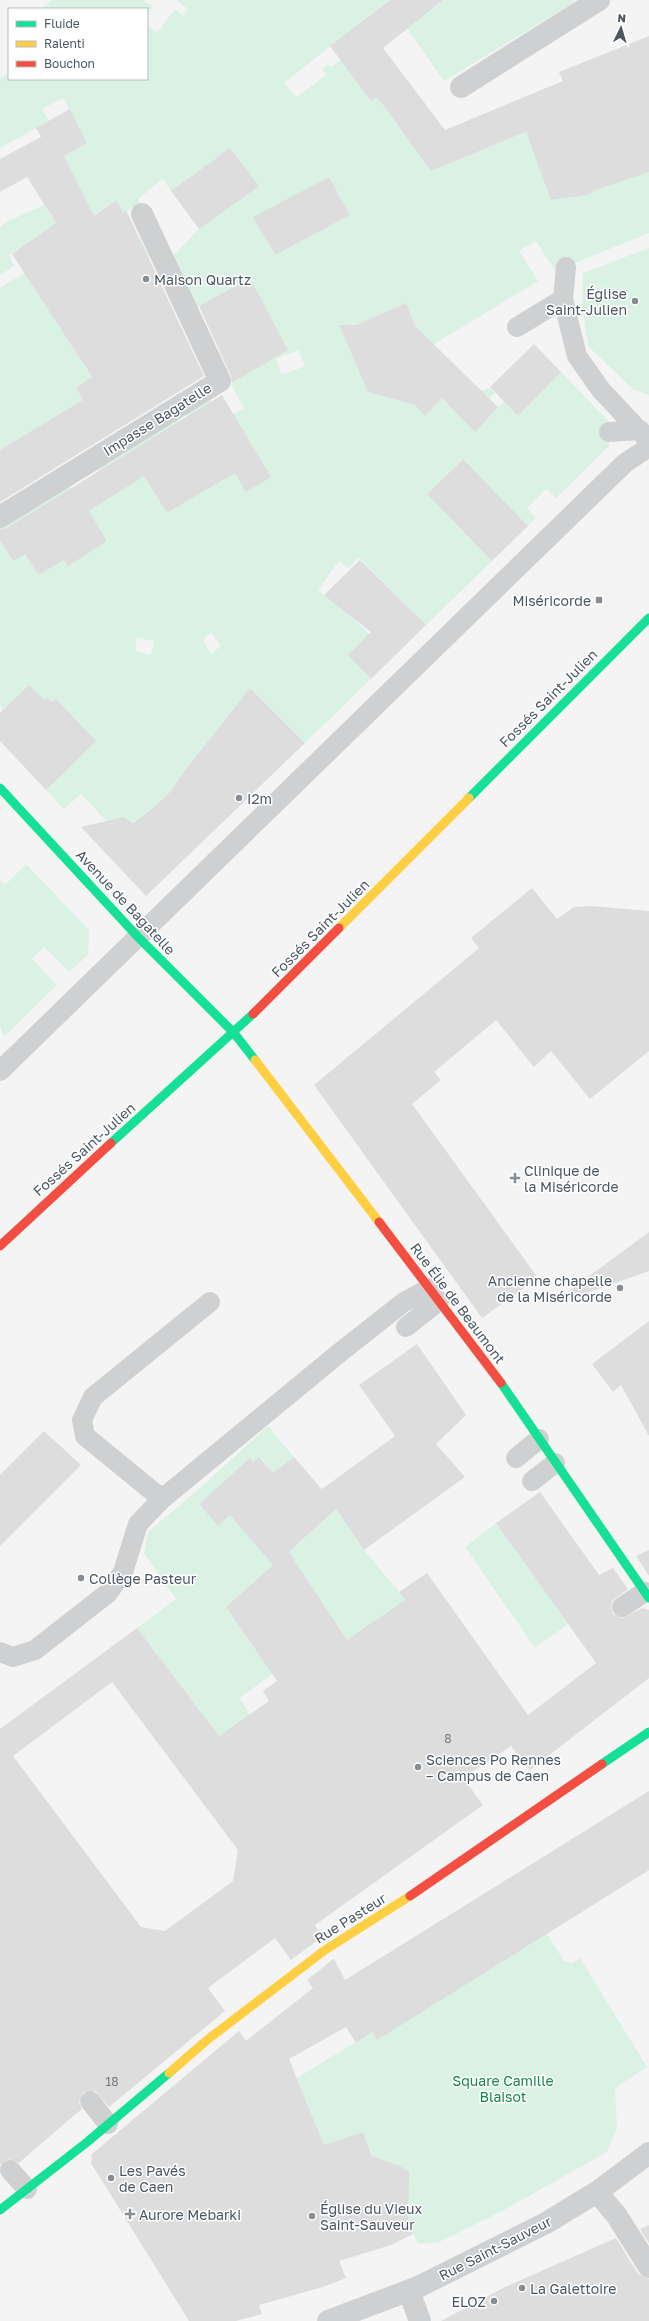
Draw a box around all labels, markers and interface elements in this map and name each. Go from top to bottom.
legend [8,8,148,80]
north arrow [601,8,641,48]
text: N [617,11,627,24]
text: Fluide [44,16,80,31]
text: Ralenti [44,36,85,51]
text: Bouchon [44,56,95,71]
place label: Maison Quartz [154,271,251,288]
marker: Maison Quartz [141,274,151,284]
place label: Église Saint-Julien [546,285,627,318]
marker: Église Saint-Julien [630,296,640,306]
street label: Impasse Bagatelle [100,379,214,459]
place label: Miséricorde [512,592,591,609]
marker: Miséricorde [594,595,604,605]
street label: Fossés Saint-Julien [496,646,600,750]
place label: I2m [247,790,272,807]
marker: I2m [234,793,244,803]
street label: Avenue de Bagatelle [73,846,179,958]
street label: Fossés Saint-Julien [268,876,372,980]
street label: Fossés Saint-Julien [29,1099,139,1199]
place label: Clinique de la Miséricorde [524,1162,619,1195]
marker: Clinique de la Miséricorde [509,1172,521,1184]
street label: Rue Élie de Beaumont [407,1239,509,1367]
place label: Ancienne chapelle de la Miséricorde [488,1272,612,1305]
marker: Ancienne chapelle de la Miséricorde [615,1283,625,1293]
place label: Collège Pasteur [89,1570,197,1587]
marker: Collège Pasteur [76,1573,86,1583]
house number: 8 [444,1731,452,1746]
place label: Sciences Po Rennes – Campus de Caen [426,1751,561,1784]
marker: Sciences Po Rennes – Campus de Caen [413,1762,423,1772]
street label: Rue Pasteur [311,1889,389,1947]
park label: Square Camille Blaisot [452,2072,554,2105]
house number: 18 [105,2074,119,2089]
place label: Les Pavés de Caen [119,2162,186,2195]
marker: Les Pavés de Caen [106,2173,116,2183]
place label: Église du Vieux Saint-Sauveur [320,2200,423,2233]
place label: Aurore Mebarki [139,2206,241,2223]
marker: Aurore Mebarki [124,2208,136,2220]
marker: Église du Vieux Saint-Sauveur [307,2211,317,2221]
street label: Rue Saint-Sauveur [436,2212,555,2284]
place label: La Galettoire [530,2280,616,2297]
marker: La Galettoire [517,2283,527,2293]
place label: ELOZ [451,2293,486,2310]
marker: ELOZ [489,2296,499,2306]

